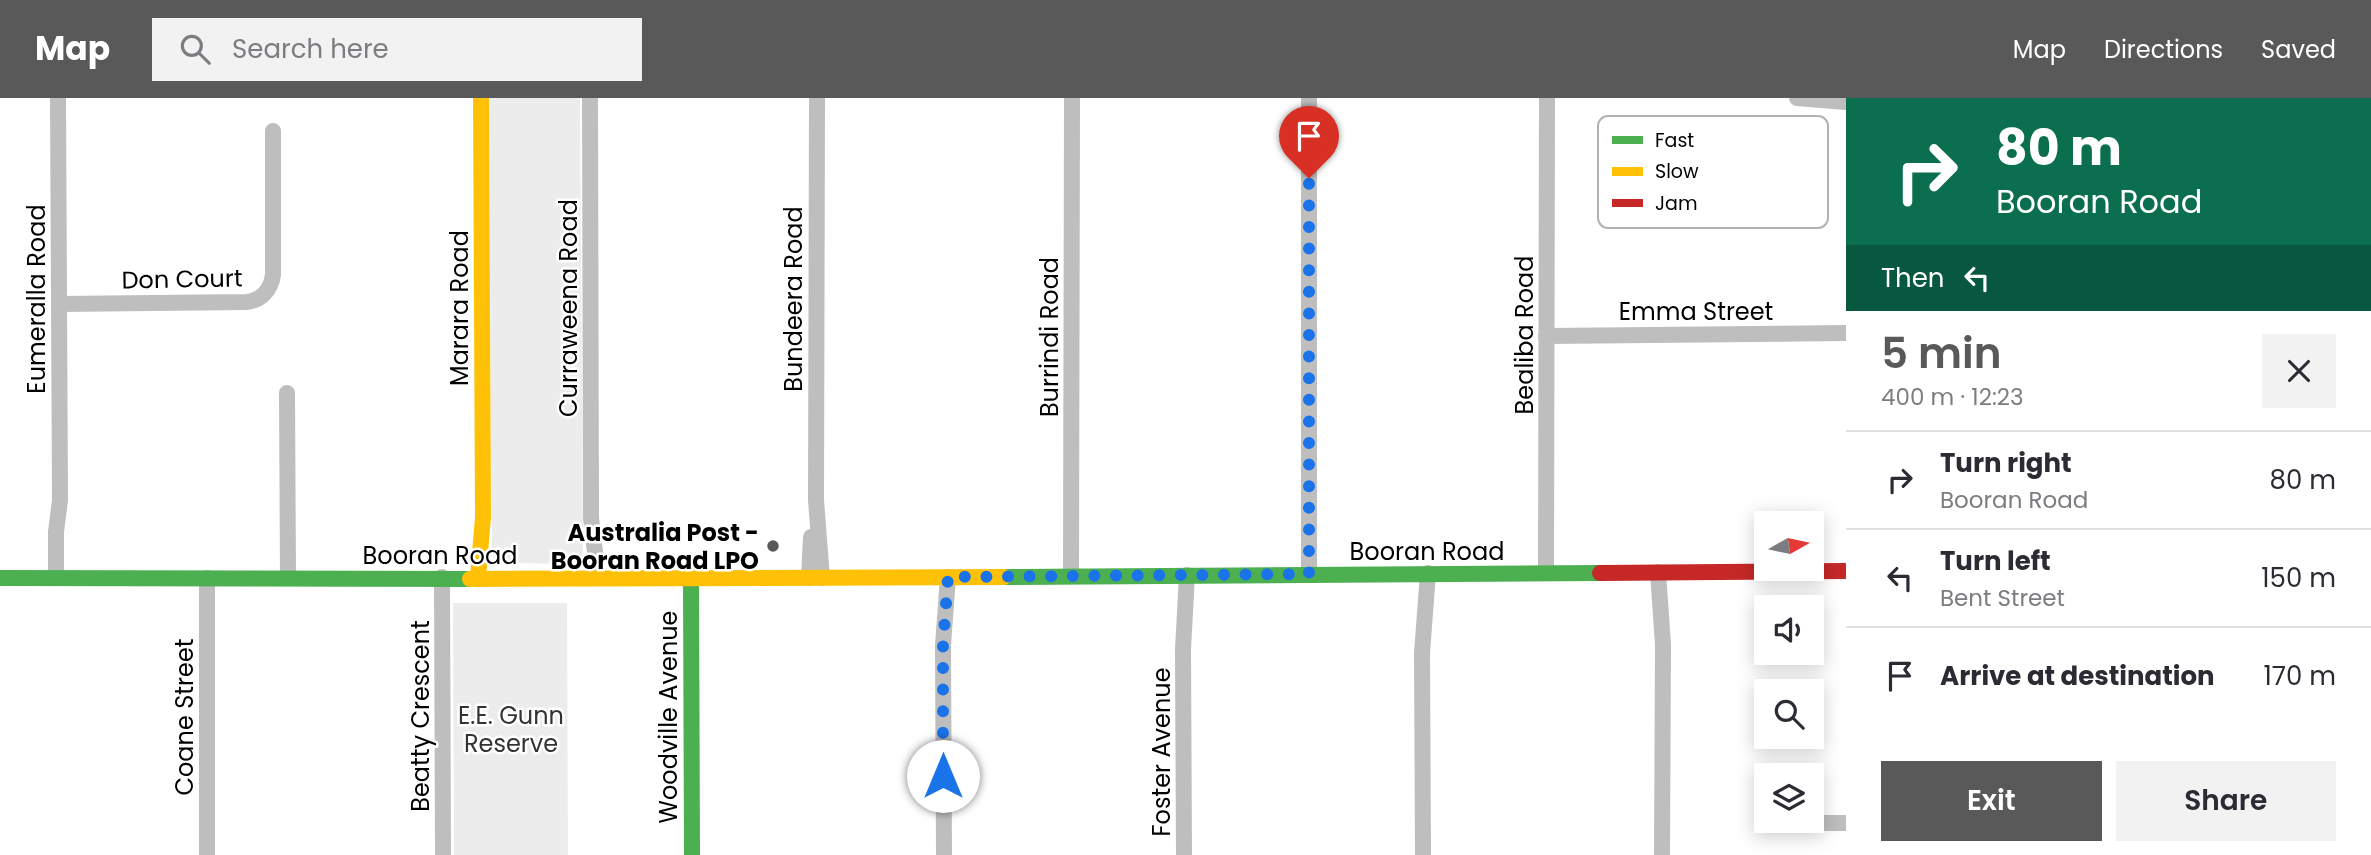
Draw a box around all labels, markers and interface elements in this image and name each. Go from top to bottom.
search box [152,18,642,81]
text: Map [35,25,110,72]
icon: search [176,30,214,68]
text: Search here [232,31,389,67]
text: Map [2013,33,2066,66]
text: Directions [2104,33,2223,66]
text: Saved [2261,33,2336,66]
pin [1279,106,1339,178]
text: 80 m [1996,114,2122,182]
legend [1598,116,1828,228]
icon: arrive [1290,117,1328,155]
icon: right [1881,126,1972,217]
text: Fast [1655,127,1694,154]
text: Slow [1655,158,1699,185]
text: Booran Road [1996,179,2202,224]
text: Jam [1655,190,1697,217]
street label: Curraweena Road [552,199,585,417]
street label: Eumeralla Road [20,204,53,394]
street label: Bundeera Road [777,206,810,392]
street label: Marara Road [443,230,476,386]
street label: Bealiba Road [1508,256,1541,414]
street label: Burrindi Road [1033,257,1066,417]
icon: left [1958,259,1996,297]
text: Then [1881,260,1944,296]
street label: Don Court [121,261,243,297]
street label: Emma Street [1619,295,1773,328]
text: 5 min [1881,324,2002,383]
button: close [2262,334,2336,408]
text: 400 m · 12:23 [1881,381,2024,413]
text: Turn right [1940,445,2072,481]
icon: right [1881,461,1919,499]
text: 80 m [2270,462,2336,498]
text: Booran Road [1940,484,2088,516]
north arrow [1754,511,1824,581]
map controls [1754,511,1824,833]
place label: Australia Post - Booran Road LPO [551,516,759,577]
street label: Booran Road [1350,535,1504,568]
marker: Australia Post - Booran Road LPO [765,538,781,554]
street label: Booran Road [363,539,517,572]
text: Turn left [1940,543,2051,579]
icon: left [1881,559,1919,597]
text: 150 m [2261,560,2336,596]
text: Bent Street [1940,582,2065,614]
button: sound [1754,595,1824,665]
street label: Woodville Avenue [652,611,685,823]
street label: Beatty Crescent [404,620,437,812]
street label: Coane Street [168,638,201,796]
icon: arrive [1881,657,1919,695]
text: Arrive at destination [1940,658,2215,694]
text: 170 m [2263,658,2336,694]
street label: Foster Avenue [1145,667,1178,837]
button: search [1754,679,1824,749]
park label: E.E. Gunn Reserve [458,699,564,760]
position arrow [906,739,980,813]
button: Exit [1881,761,2102,841]
button: Share [2116,761,2336,841]
button: layers [1754,763,1824,833]

